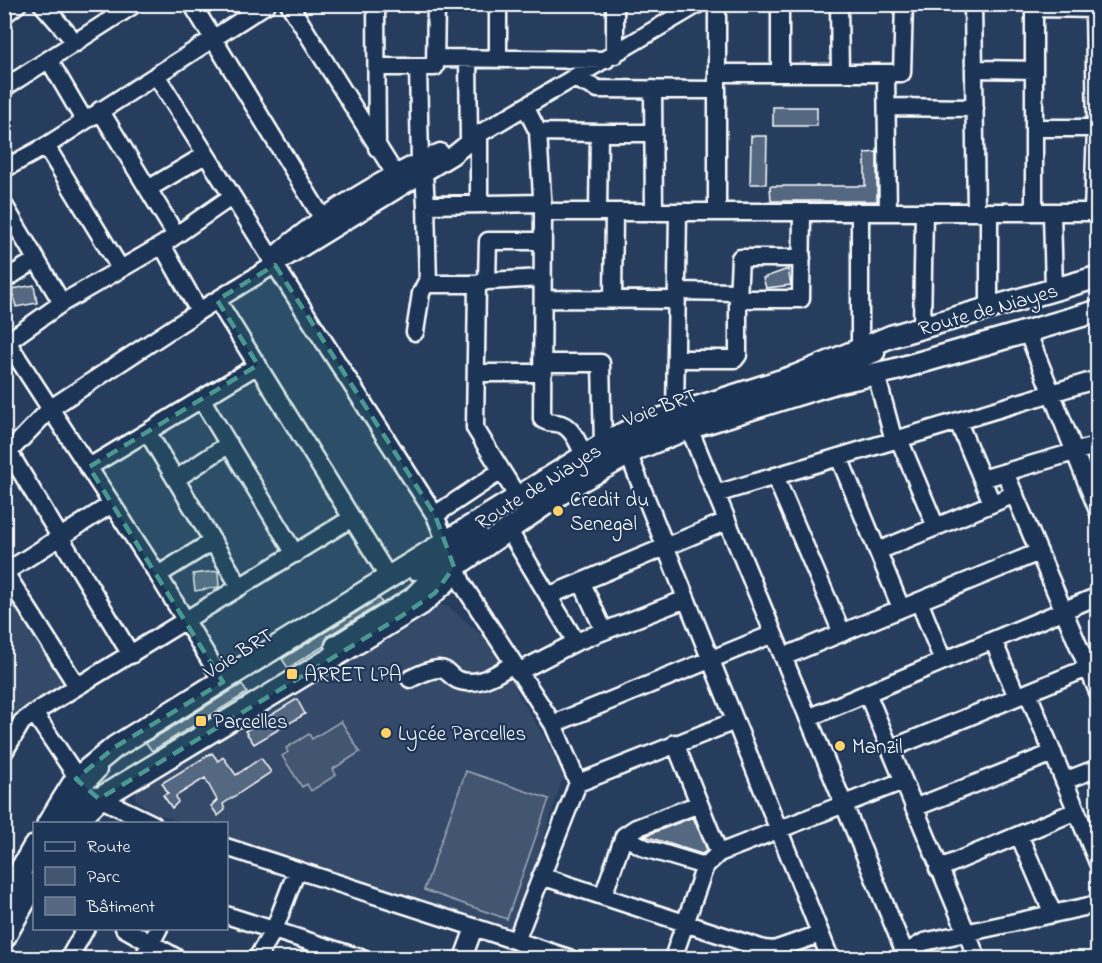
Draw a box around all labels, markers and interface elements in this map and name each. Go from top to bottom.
street label: Route de Niayes [915,277,1062,347]
street label: Voie BRT [618,382,702,436]
street label: Route de Niayes [470,437,609,540]
place label: Credit du Senegal [570,486,649,542]
marker: Credit du Senegal [551,504,565,518]
street label: Voie BRT [198,622,280,688]
place label: ARRET LPA [304,661,402,691]
marker: ARRET LPA [285,667,299,681]
place label: Parcelles [213,708,288,738]
marker: Parcelles [194,714,208,728]
place label: Lycée Parcelles [398,720,526,752]
marker: Lycée Parcelles [379,726,393,740]
place label: Manzil [852,733,903,763]
marker: Manzil [833,739,847,753]
legend [33,822,228,930]
text: Route [87,835,132,861]
text: Parc [87,865,120,891]
text: Bâtiment [86,895,155,921]

